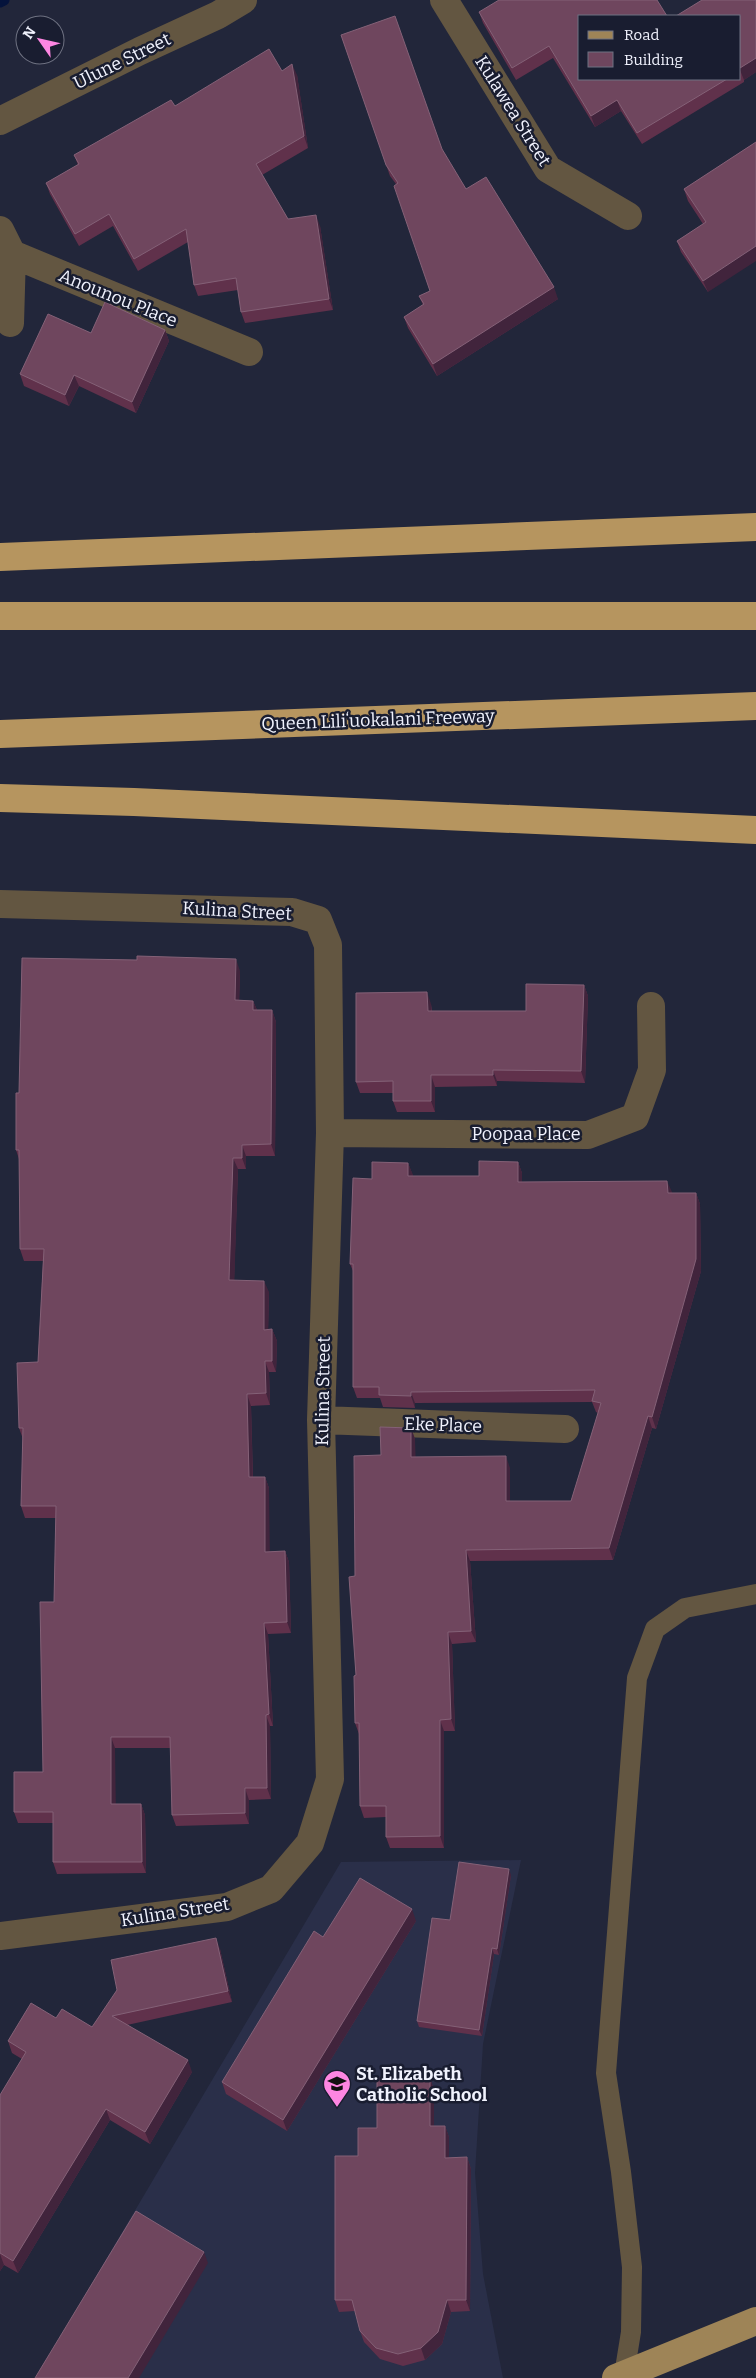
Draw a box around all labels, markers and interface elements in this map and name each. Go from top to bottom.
north arrow [15,15,65,65]
legend [578,15,741,80]
text: N [20,24,40,42]
text: Road [624,26,659,44]
street label: Ulune Street [70,28,175,94]
text: Building [624,51,683,69]
street label: Kulawea Street [470,52,556,171]
street label: Anounou Place [56,264,180,332]
street label: Queen Liliʻuokalani Freeway [261,705,496,735]
street label: Kulina Street [182,897,293,925]
street label: Poopaa Place [471,1123,581,1145]
street label: Kulina Street [311,1336,335,1446]
street label: Eke Place [404,1413,482,1437]
street label: Kulina Street [119,1892,231,1931]
place label: St. Elizabeth Catholic School [356,2063,488,2106]
school or university icon: St. Elizabeth Catholic School [322,2069,352,2108]

